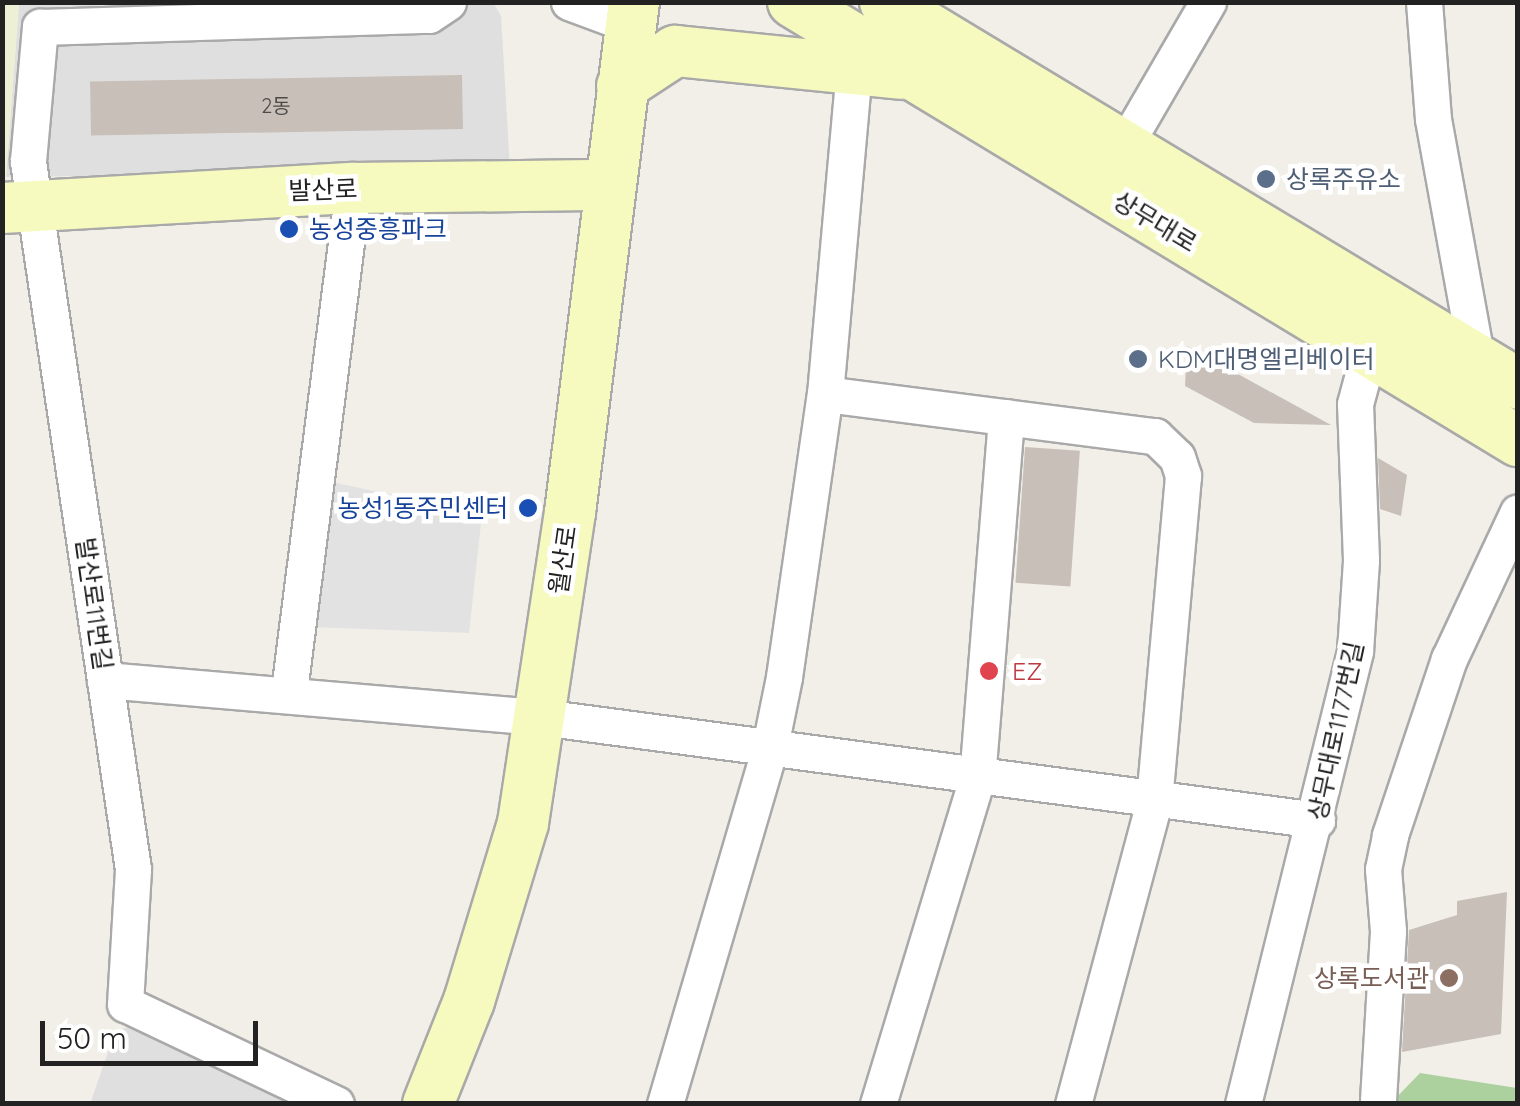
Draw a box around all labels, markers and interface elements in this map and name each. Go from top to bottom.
house number: 2동 [261,93,291,117]
place label: 상록주유소 [1286,164,1401,194]
marker: 상록주유소 [1255,168,1277,190]
street label: 발산로 [288,174,358,206]
street label: 상무대로 [1108,185,1202,259]
place label: 농성중흥파크 [309,214,447,244]
marker: 농성중흥파크 [278,218,300,240]
place label: KDM대명엘리베이터 [1158,344,1375,374]
marker: KDM대명엘리베이터 [1127,348,1149,370]
place label: 농성1동주민센터 [338,493,508,523]
marker: 농성1동주민센터 [517,497,539,519]
street label: 월산로 [543,524,583,596]
street label: 발산로11번길 [70,536,118,672]
street label: 상무대로1177번길 [1302,639,1370,823]
place label: EZ [1012,656,1042,686]
marker: EZ [976,658,1002,684]
place label: 상록도서관 [1314,963,1429,993]
marker: 상록도서관 [1438,967,1460,989]
scale bar [45,1001,262,1063]
text: 50 m [57,1019,127,1057]

